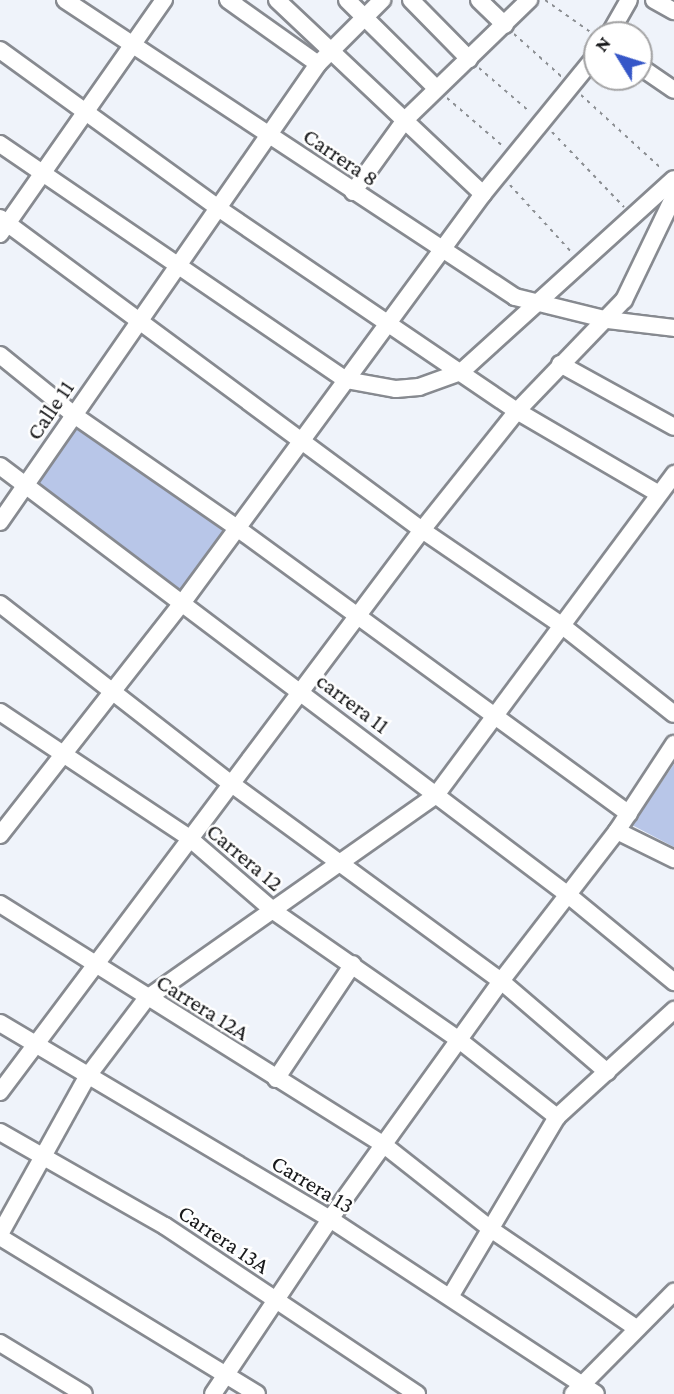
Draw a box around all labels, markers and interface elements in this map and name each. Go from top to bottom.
north arrow [583,21,653,91]
text: N [590,32,615,56]
street label: Carrera 8 [298,122,384,192]
street label: Calle 11 [20,375,80,445]
street label: carrera 11 [311,667,395,739]
street label: Carrera 12 [201,817,289,897]
street label: Carrera 12A [151,968,255,1046]
street label: Carrera 13 [267,1149,359,1219]
street label: Carrera 13A [173,1198,275,1280]

